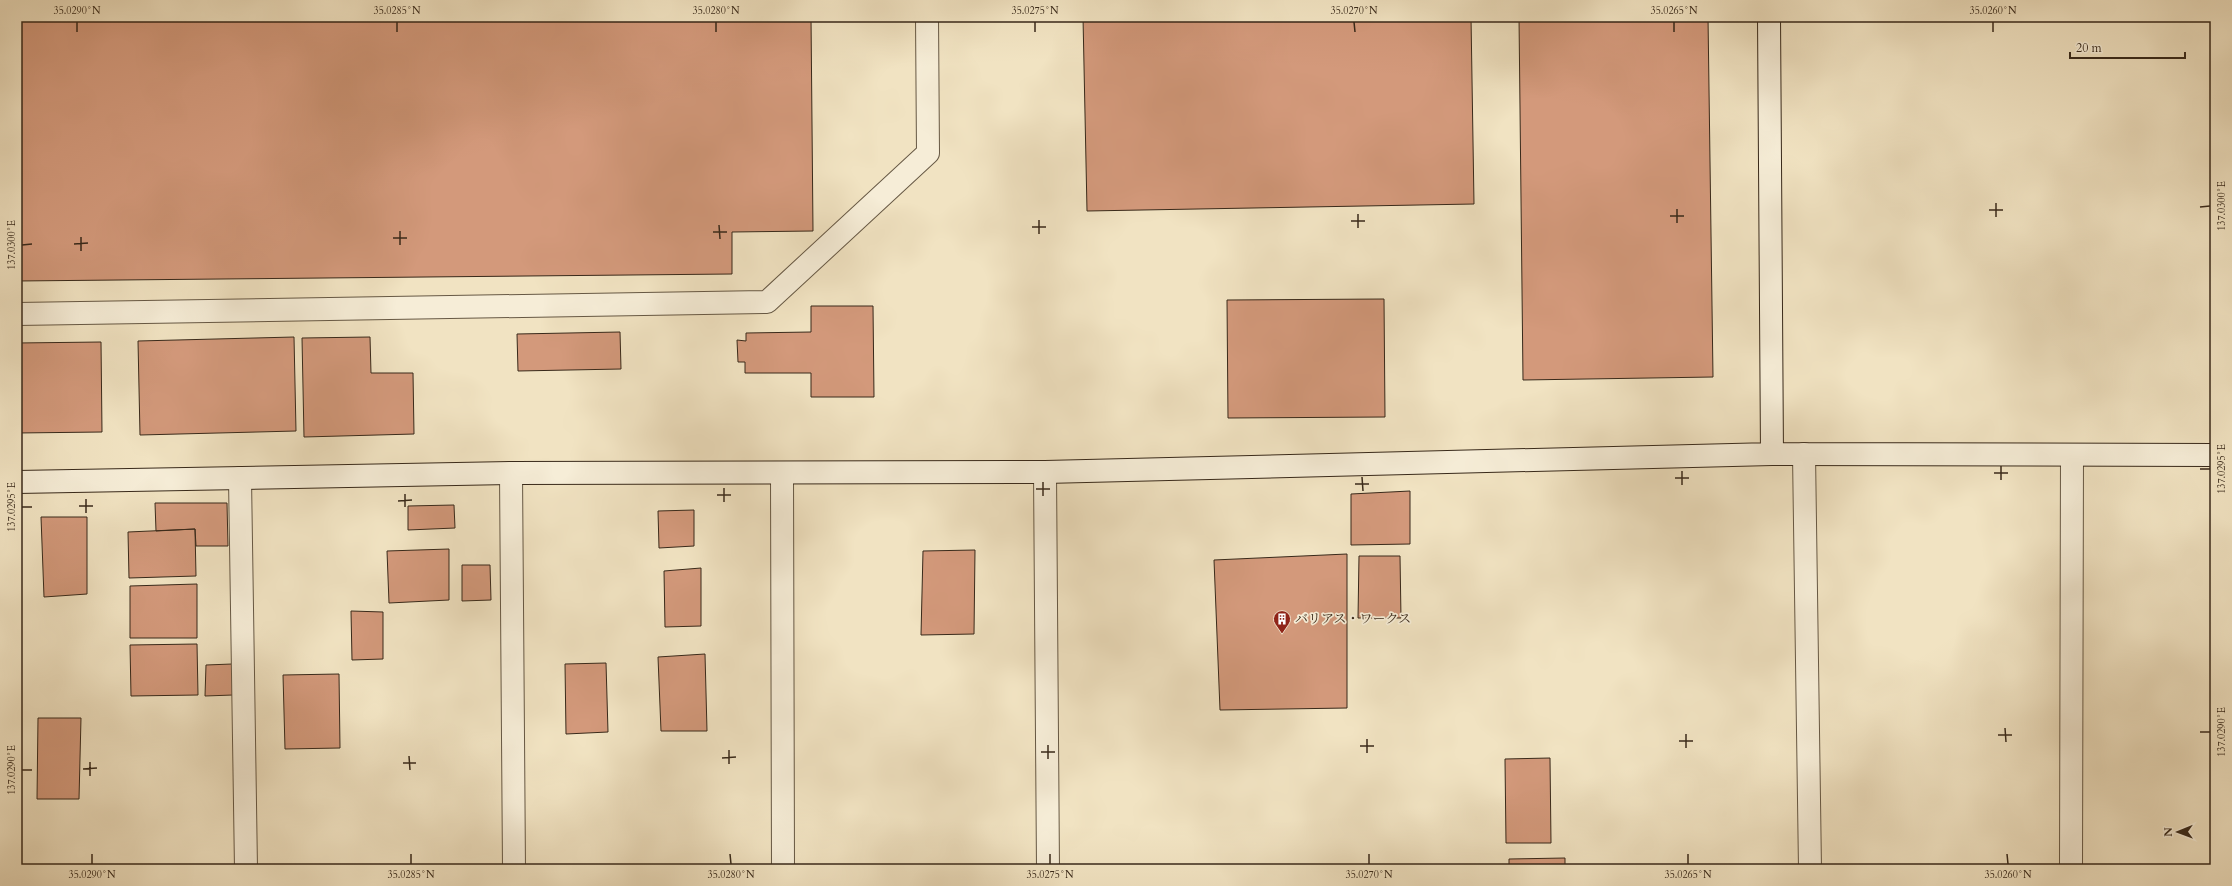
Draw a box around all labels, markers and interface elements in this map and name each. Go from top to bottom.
text: 35.0290°N [54,4,101,18]
text: 35.0285°N [374,4,421,18]
text: 35.0280°N [693,4,740,18]
text: 35.0275°N [1012,4,1059,18]
text: 35.0270°N [1331,4,1378,18]
text: 35.0265°N [1651,4,1698,18]
text: 35.0260°N [1970,4,2017,18]
scale bar [2070,34,2185,60]
text: 20 m [2076,40,2103,56]
text: 137.0300°E [2215,181,2229,231]
text: 137.0300°E [5,220,19,270]
text: 137.0295°E [2215,444,2229,494]
text: 137.0295°E [5,482,19,532]
building icon: バリアス・ワークス [1272,609,1292,634]
place label: バリアス・ワークス [1295,610,1411,628]
text: 137.0290°E [2215,707,2229,757]
text: 137.0290°E [5,745,19,795]
north arrow [2158,812,2198,852]
text: N [2161,827,2176,837]
text: 35.0290°N [69,868,116,882]
text: 35.0285°N [388,868,435,882]
text: 35.0280°N [708,868,755,882]
text: 35.0275°N [1027,868,1074,882]
text: 35.0270°N [1346,868,1393,882]
text: 35.0265°N [1665,868,1712,882]
text: 35.0260°N [1985,868,2032,882]

